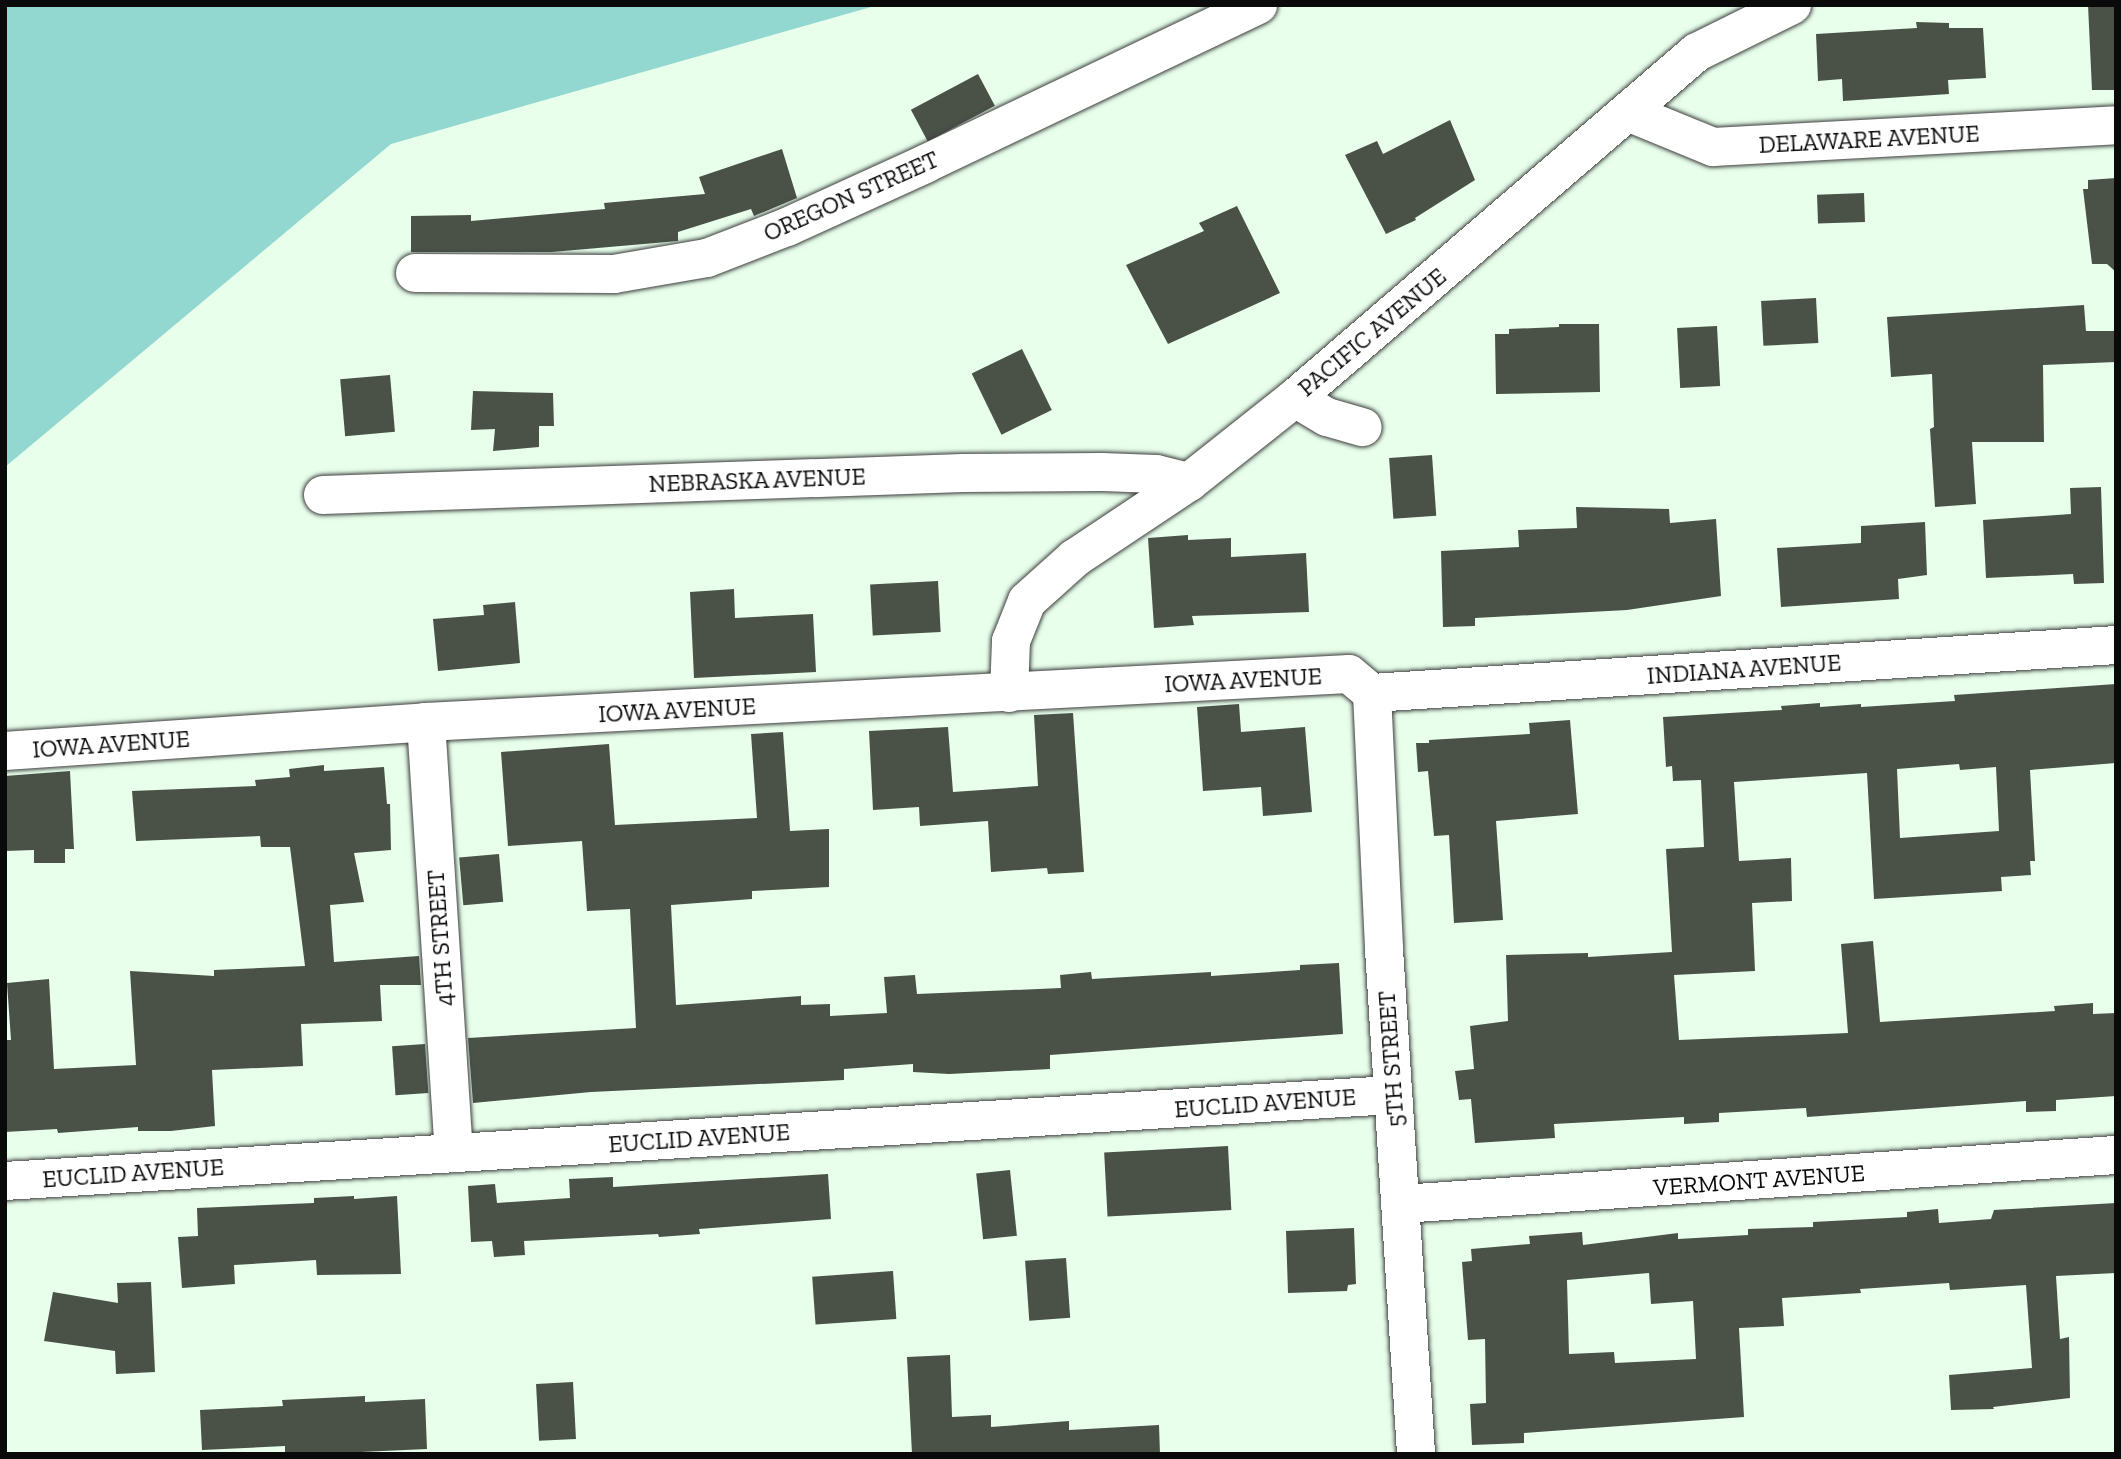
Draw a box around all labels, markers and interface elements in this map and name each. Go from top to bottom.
street label: DELAWARE AVENUE [1758,119,1980,159]
street label: OREGON STREET [759,144,943,248]
street label: PACIFIC AVENUE [1292,261,1452,403]
street label: NEBRASKA AVENUE [647,462,867,498]
street label: INDIANA AVENUE [1645,648,1843,690]
street label: IOWA AVENUE [1163,661,1323,699]
street label: IOWA AVENUE [597,691,757,729]
street label: IOWA AVENUE [31,724,191,764]
street label: 4TH STREET [421,869,459,1007]
street label: 5TH STREET [1372,990,1410,1128]
street label: EUCLID AVENUE [1173,1082,1357,1124]
street label: EUCLID AVENUE [607,1117,791,1159]
street label: EUCLID AVENUE [41,1152,225,1194]
street label: VERMONT AVENUE [1652,1158,1866,1202]

